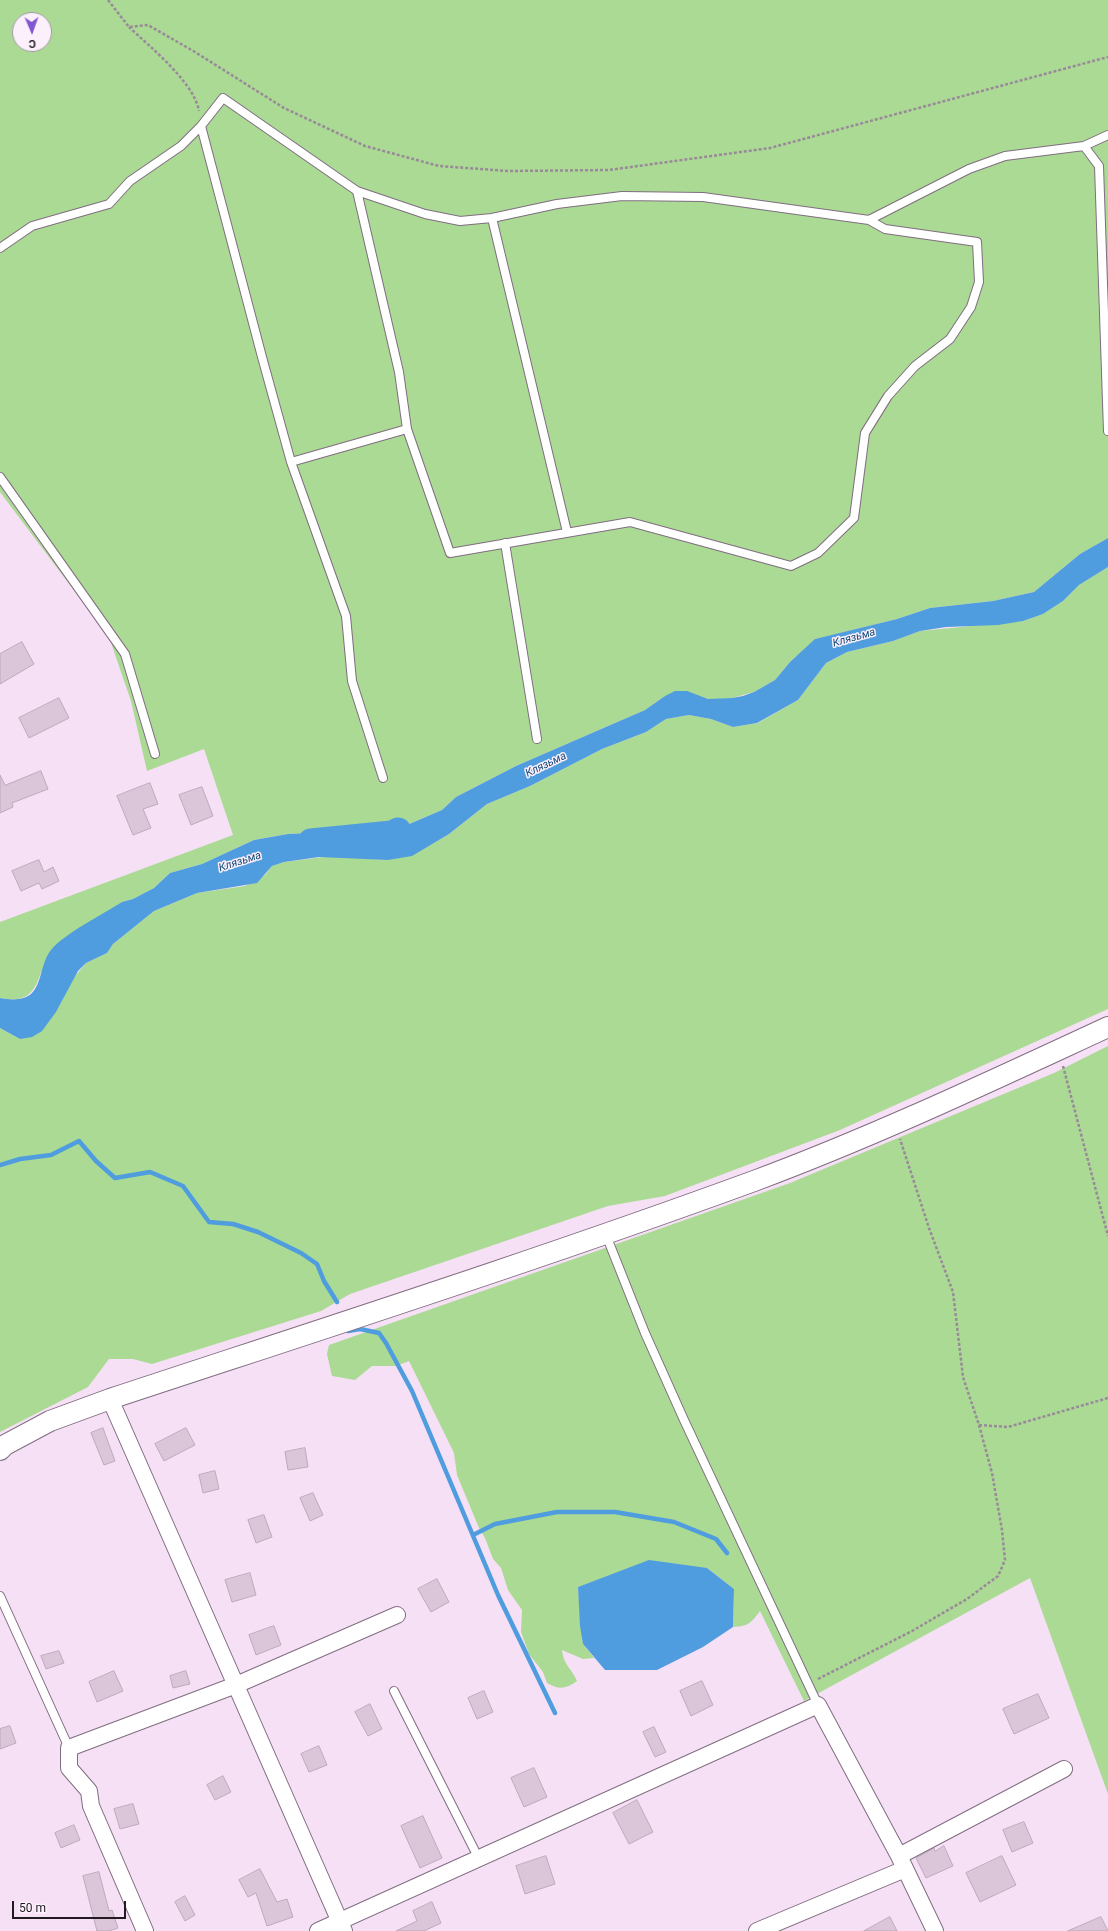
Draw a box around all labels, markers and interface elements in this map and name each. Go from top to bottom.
north arrow [12,12,52,52]
text: С [29,37,36,50]
water label: Клязьма [831,626,877,650]
water label: Клязьма [523,749,569,781]
water label: Клязьма [217,849,263,875]
scale bar [14,1893,128,1919]
text: 50 m [19,1901,46,1915]

